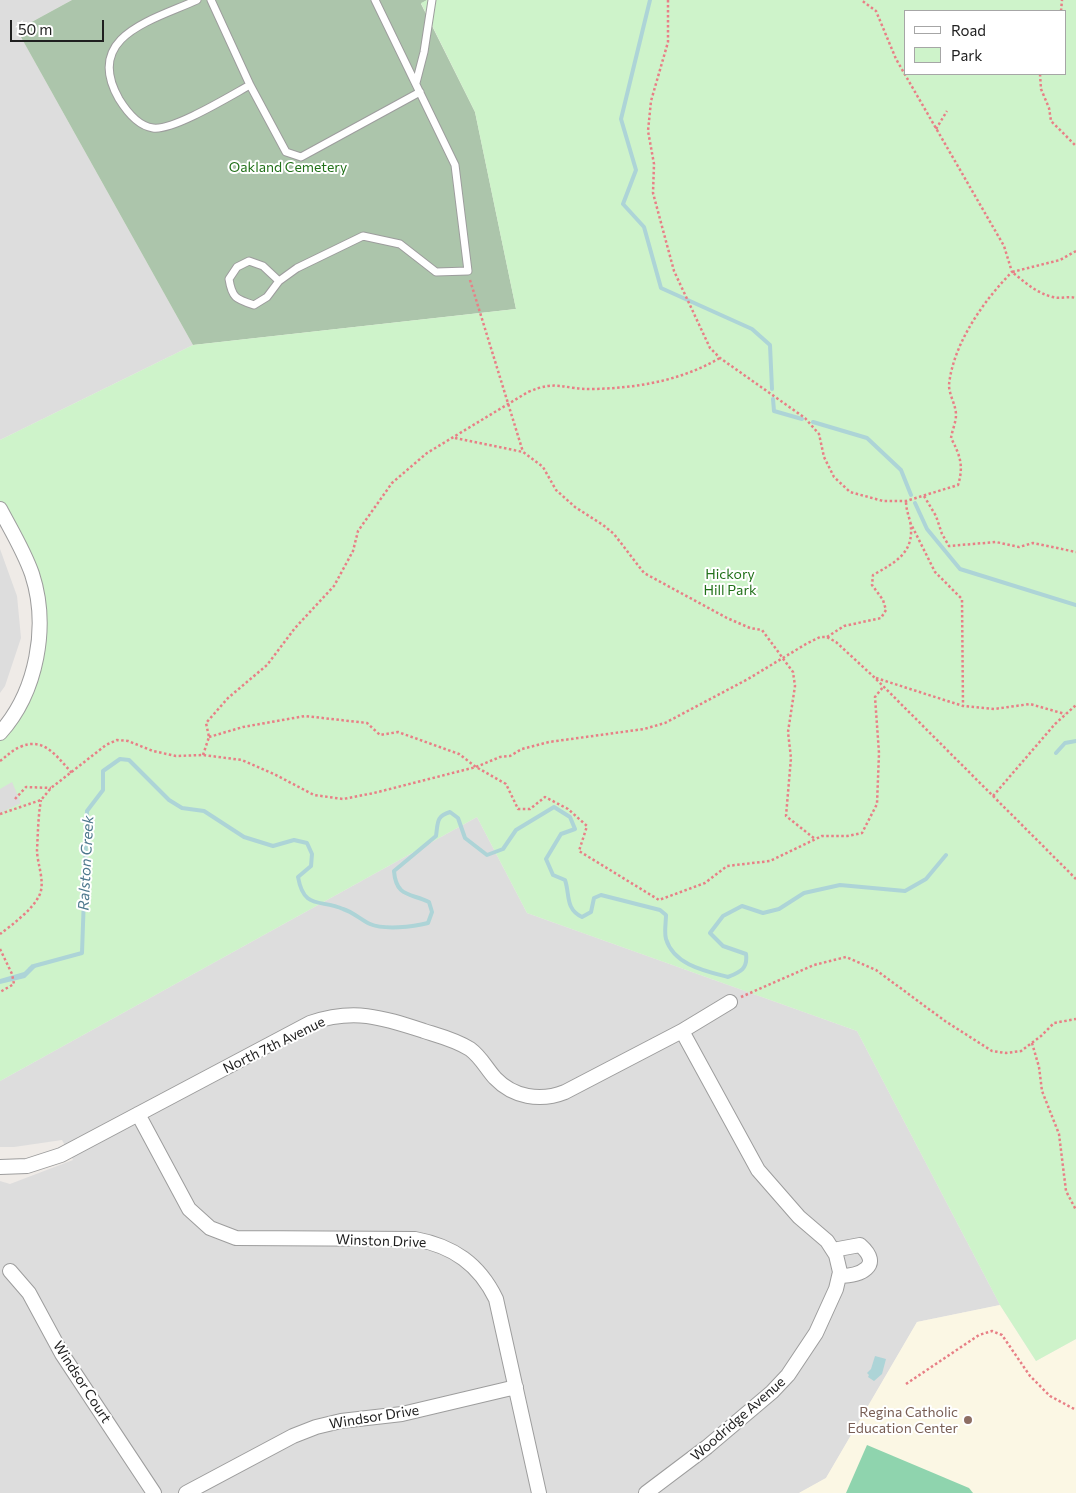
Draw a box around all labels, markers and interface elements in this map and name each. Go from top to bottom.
scale bar [12,10,106,42]
legend [904,10,1066,75]
text: 50 m [18,20,52,38]
text: Road [951,21,986,39]
text: Park [951,46,982,64]
park label: Oakland Cemetery [229,159,347,175]
park label: Hickory Hill Park [703,566,757,598]
water label: Ralston Creek [75,815,97,911]
street label: North 7th Avenue [220,1013,328,1077]
street label: Winston Drive [335,1231,427,1251]
street label: Windsor Court [49,1338,115,1426]
street label: Woodridge Avenue [687,1373,789,1465]
street label: Windsor Drive [328,1402,420,1432]
place label: Regina Catholic Education Center [848,1404,958,1436]
marker: Regina Catholic Education Center [962,1414,974,1426]

